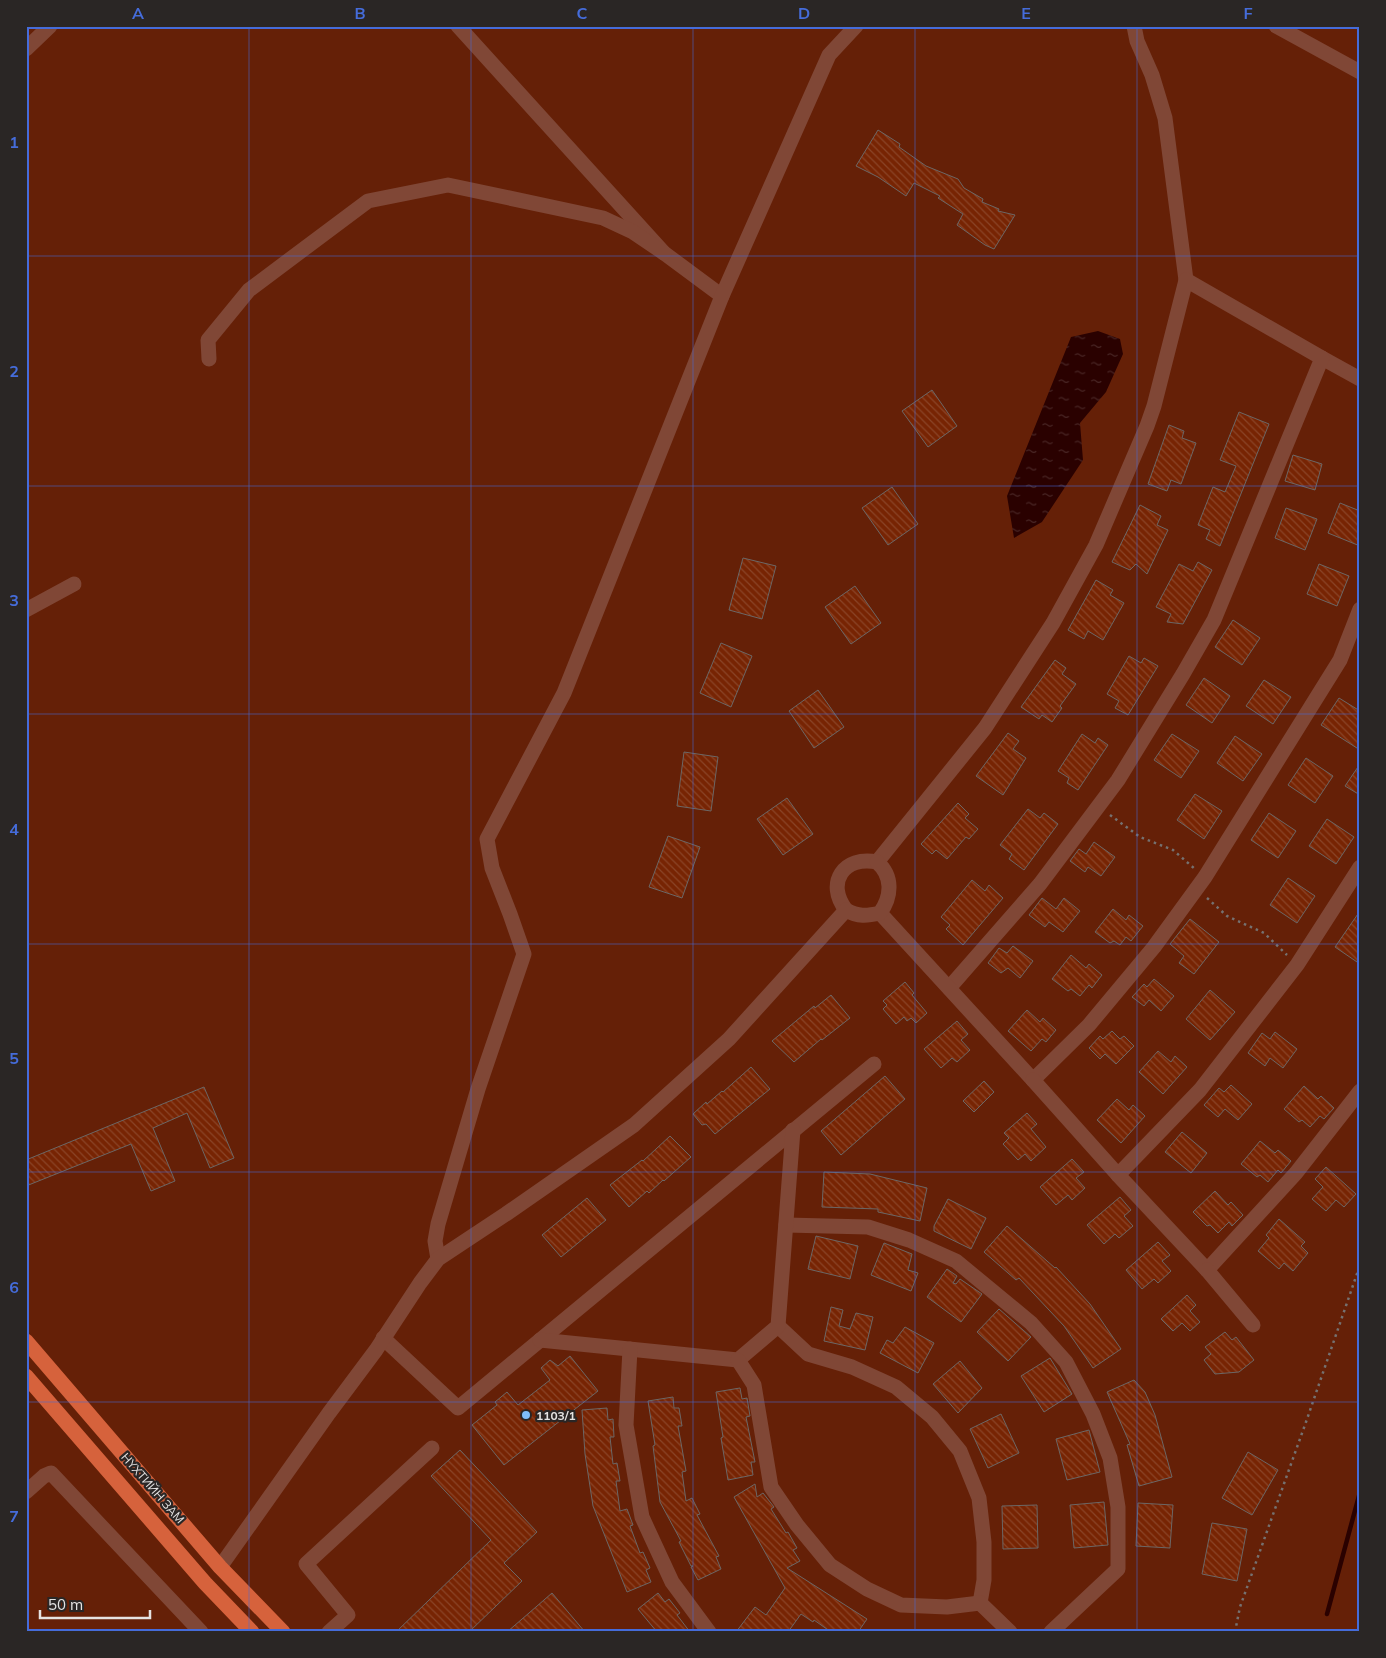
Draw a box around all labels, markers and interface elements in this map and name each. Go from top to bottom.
text: A [132,3,144,23]
text: B [354,3,366,23]
text: C [577,3,588,23]
text: D [798,3,810,23]
text: E [1021,3,1031,23]
text: F [1243,3,1253,23]
text: 1 [9,132,19,152]
text: 2 [9,361,19,381]
text: 3 [9,590,19,610]
text: 4 [9,819,19,839]
text: 5 [9,1048,19,1068]
text: 6 [9,1277,19,1297]
place label: 1103/1 [536,1408,576,1423]
marker: 1103/1 [520,1409,532,1421]
street label: НҮХТИЙН ЗАМ [118,1450,188,1526]
text: 7 [9,1506,19,1526]
scale bar [40,1588,150,1620]
text: 50 m [48,1595,83,1614]

